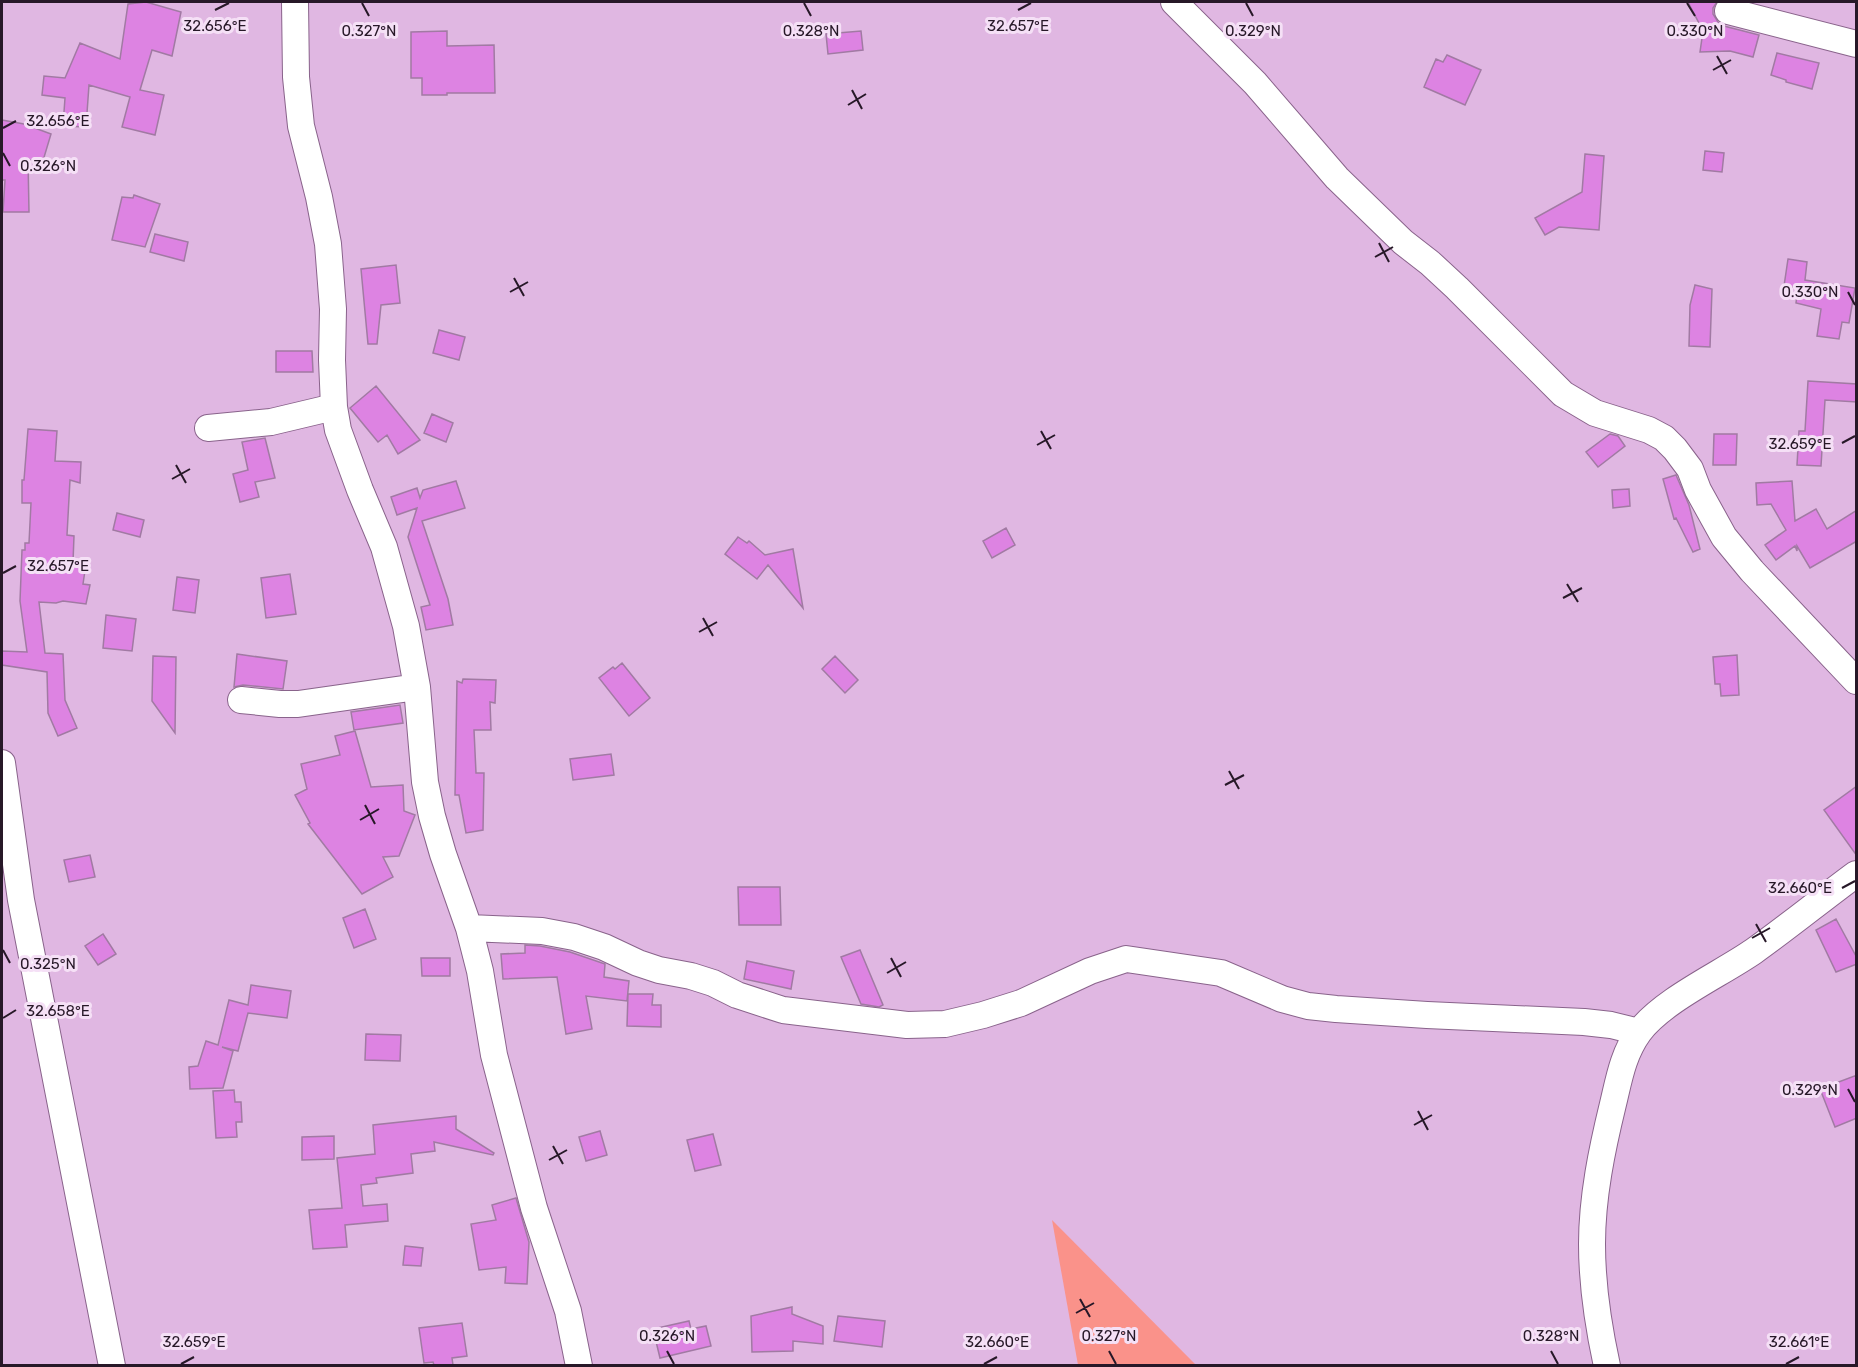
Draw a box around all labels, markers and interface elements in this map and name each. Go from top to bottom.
text: 32.656°E [183,17,247,35]
text: 32.657°E [987,17,1049,35]
text: 0.327°N [342,22,396,40]
text: 0.328°N [783,22,839,40]
text: 0.329°N [1225,22,1281,40]
text: 0.330°N [1667,22,1723,40]
text: 32.656°E [26,112,90,130]
text: 0.326°N [20,157,76,175]
text: 0.330°N [1782,283,1838,301]
text: 32.659°E [1768,435,1832,453]
text: 32.657°E [27,557,89,575]
text: 32.660°E [1768,879,1832,897]
text: 0.325°N [20,955,76,973]
text: 32.658°E [26,1002,90,1020]
text: 0.329°N [1782,1081,1838,1099]
text: 0.326°N [639,1327,695,1345]
text: 0.327°N [1082,1327,1136,1345]
text: 0.328°N [1523,1327,1579,1345]
text: 32.659°E [162,1333,226,1351]
text: 32.660°E [965,1333,1029,1351]
text: 32.661°E [1769,1333,1829,1351]

